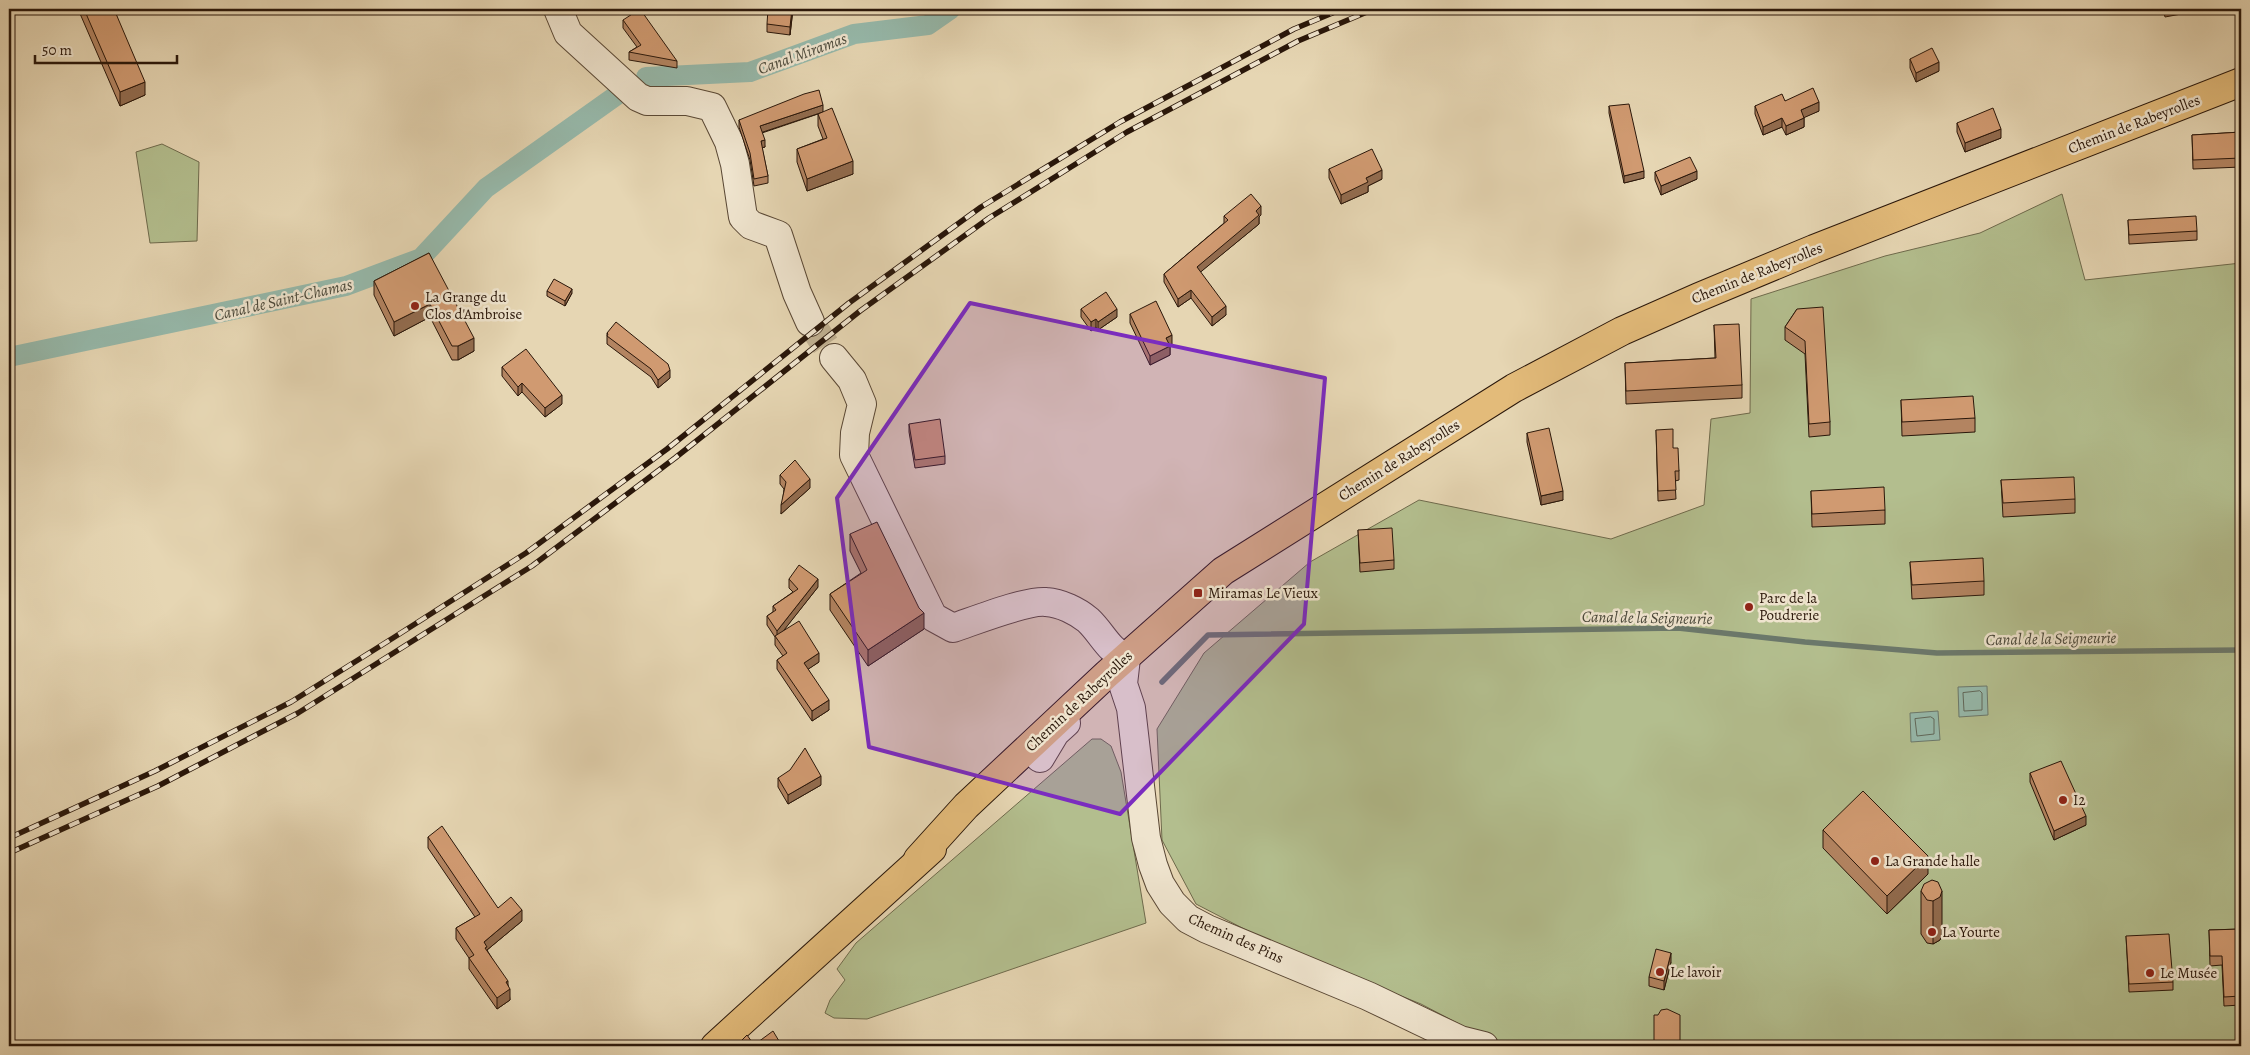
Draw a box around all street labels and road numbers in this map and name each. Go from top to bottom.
street label: Chemin de Rabeyrolles [2065,90,2203,158]
street label: Chemin de Rabeyrolles [1688,238,1826,308]
street label: Chemin de Rabeyrolles [1334,414,1464,506]
street label: Chemin de Rabeyrolles [1021,646,1137,756]
street label: Chemin des Pins [1185,908,1287,968]

